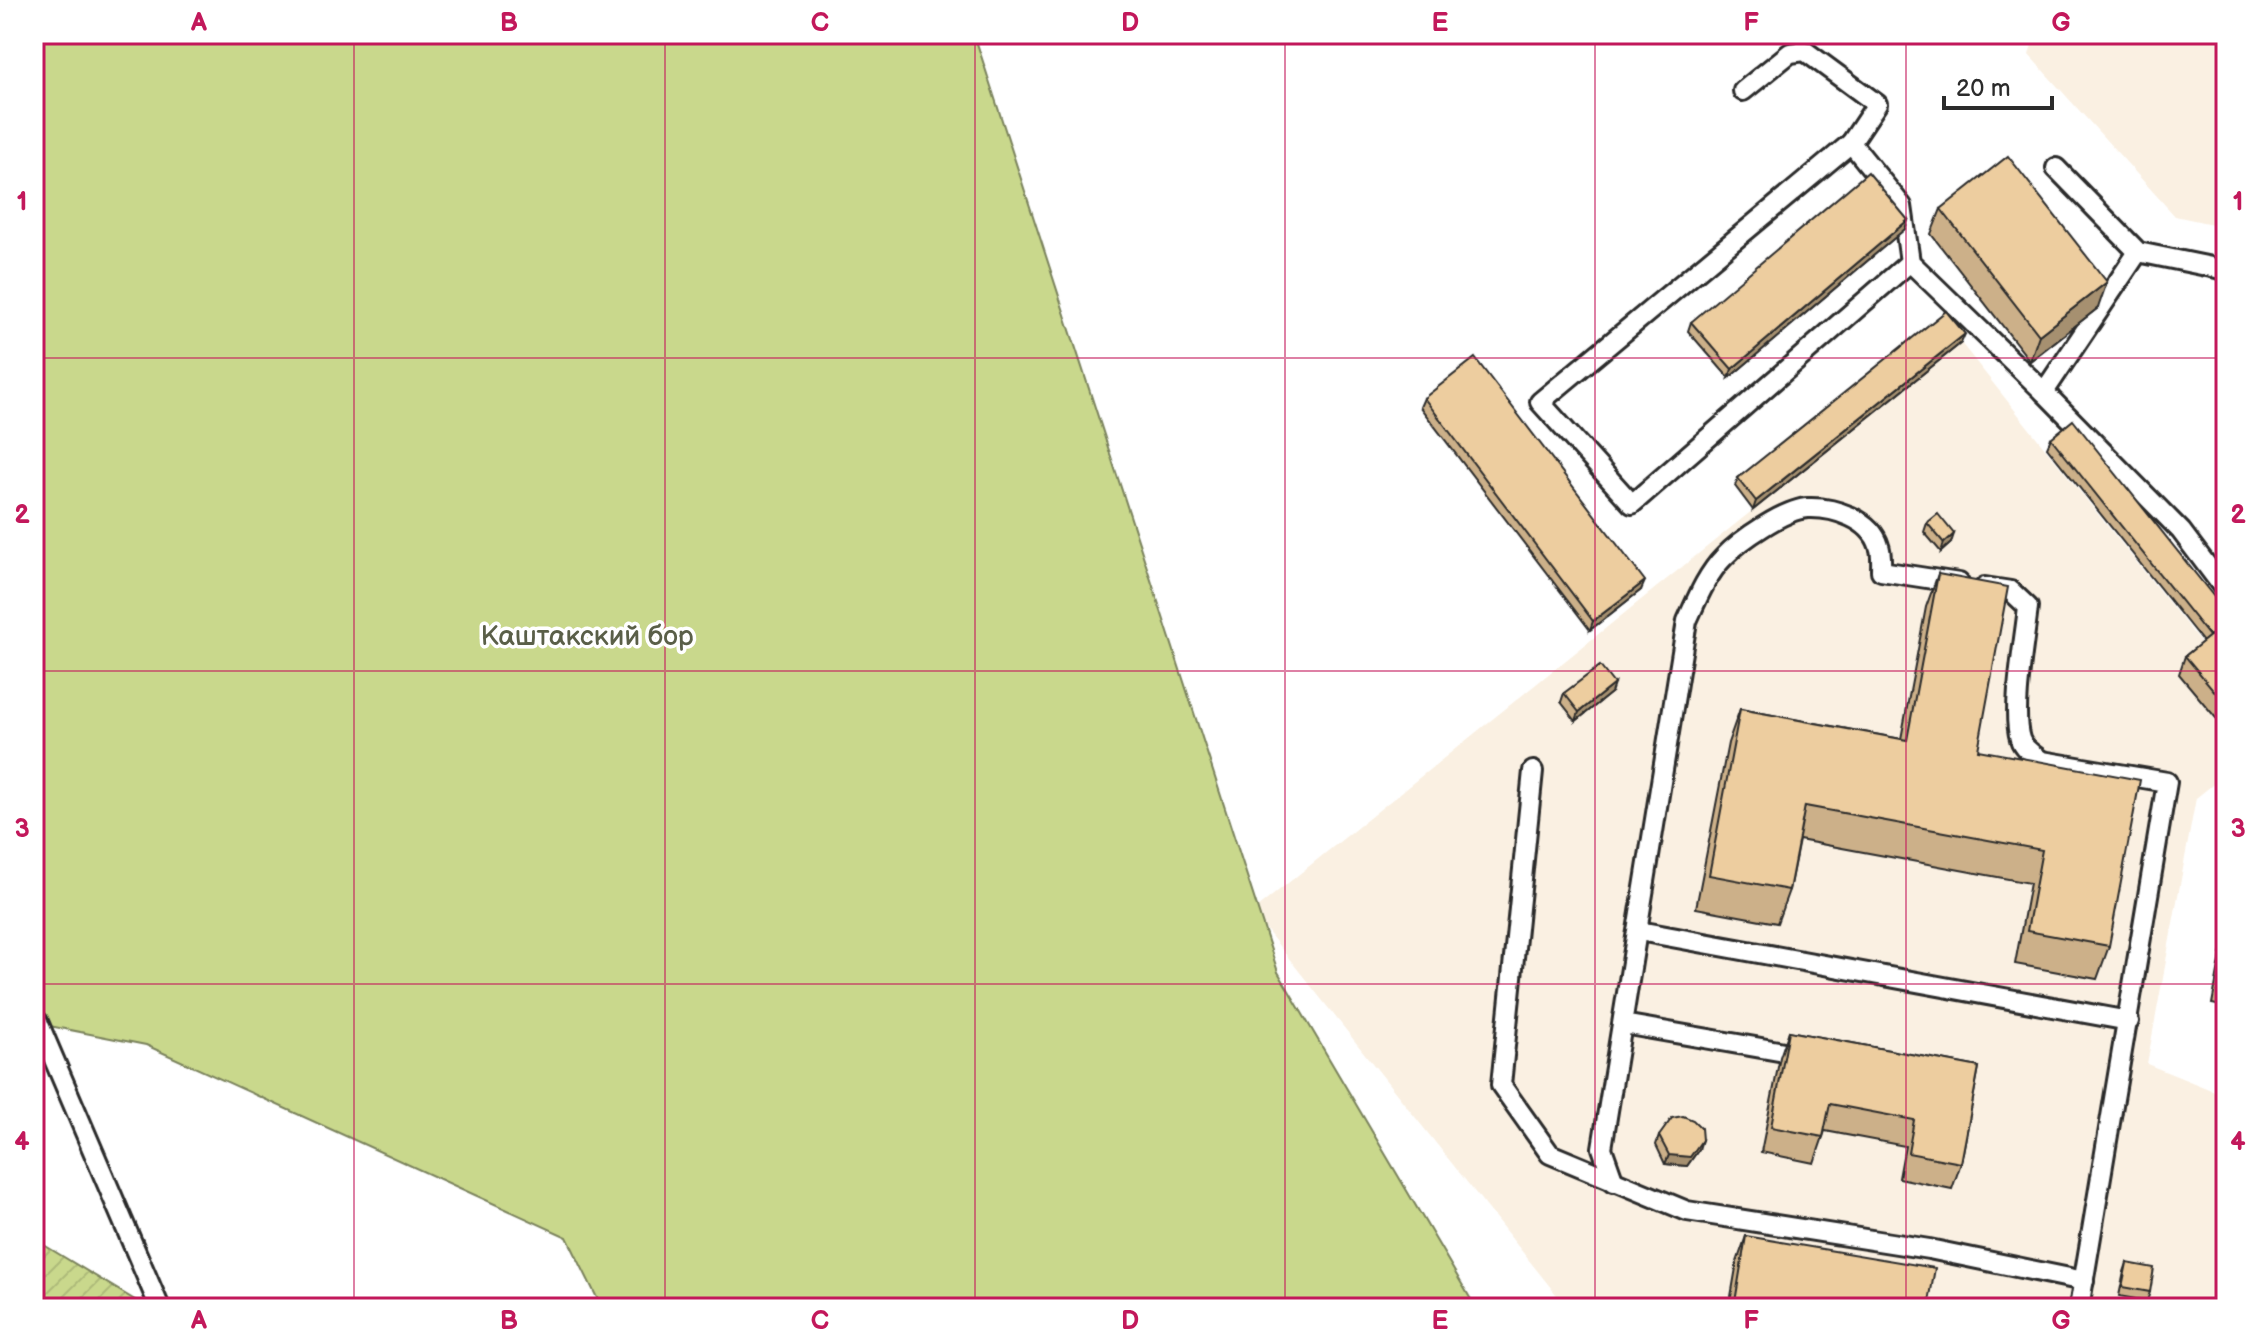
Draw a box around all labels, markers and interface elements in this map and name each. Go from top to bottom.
text: A [190,8,207,39]
text: B [500,8,518,39]
text: C [811,8,829,39]
text: D [1121,8,1139,39]
text: E [1432,8,1449,39]
text: F [1743,8,1759,39]
text: G [2051,8,2071,39]
scale bar [1944,60,2052,110]
text: 20 m [1956,74,2011,103]
text: 1 [17,187,27,218]
text: 1 [2233,187,2243,218]
text: 2 [14,500,30,531]
text: 2 [2230,500,2246,531]
park label: Каштакский бор [480,620,694,653]
text: 3 [14,814,30,845]
text: 3 [2230,814,2246,845]
text: 4 [14,1127,30,1158]
text: 4 [2230,1127,2246,1158]
text: A [190,1306,207,1337]
text: B [500,1306,518,1337]
text: C [811,1306,829,1337]
text: D [1121,1306,1139,1337]
text: E [1432,1306,1449,1337]
text: F [1743,1306,1759,1337]
text: G [2051,1306,2071,1337]

